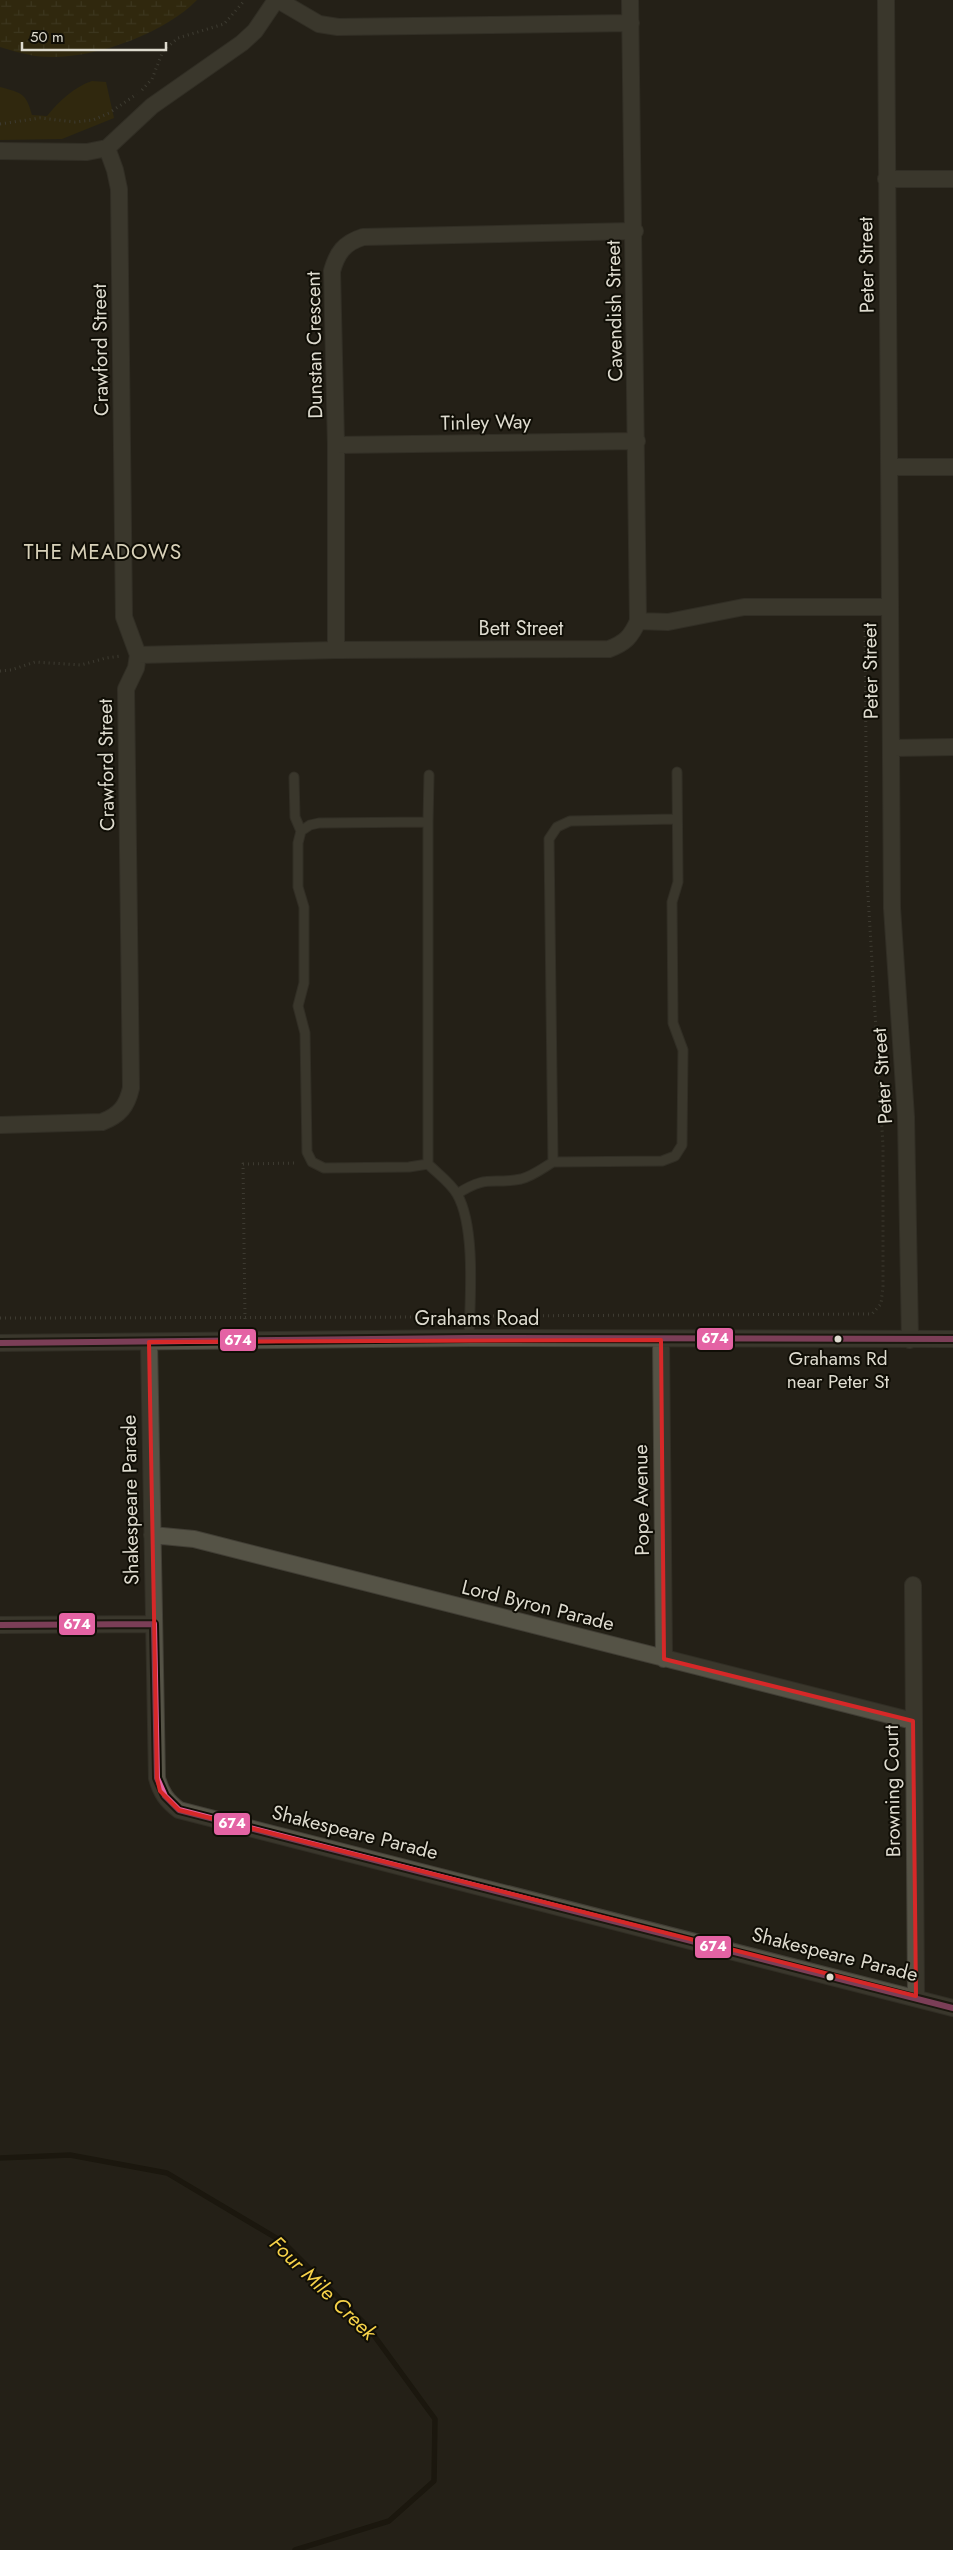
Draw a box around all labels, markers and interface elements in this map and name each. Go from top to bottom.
scale bar [22,20,166,52]
text: 50 m [30,26,64,48]
street label: Peter Street [851,216,882,313]
street label: Cavendish Street [599,240,630,382]
street label: Dunstan Crescent [299,271,330,419]
street label: Crawford Street [85,283,116,416]
street label: Tinley Way [440,407,532,438]
district label: THE MEADOWS [24,537,182,567]
street label: Bett Street [479,614,564,643]
street label: Peter Street [855,622,886,719]
street label: Crawford Street [91,698,122,831]
street label: Peter Street [865,1027,900,1125]
street label: Grahams Road [415,1304,539,1333]
line badge: 674 [696,1327,734,1351]
line badge: 674 [219,1328,257,1352]
text: 674 [701,1328,729,1348]
text: 674 [224,1330,252,1350]
marker: Grahams Rd near Peter St [833,1334,843,1344]
place label: Grahams Rd near Peter St [787,1345,890,1395]
street label: Shakespeare Parade [115,1415,146,1585]
street label: Pope Avenue [626,1444,657,1556]
street label: Lord Byron Parade [459,1573,617,1638]
line badge: 674 [58,1612,96,1636]
text: 674 [63,1614,91,1634]
street label: Browning Court [877,1724,908,1857]
street label: Shakespeare Parade [269,1798,441,1867]
line badge: 674 [213,1812,251,1836]
text: 674 [218,1813,246,1833]
street label: Shakespeare Parade [749,1920,921,1989]
line badge: 674 [694,1935,732,1959]
text: 674 [699,1936,727,1956]
unlabelled marker [825,1972,835,1982]
water label: Four Mile Creek [263,2229,384,2348]

